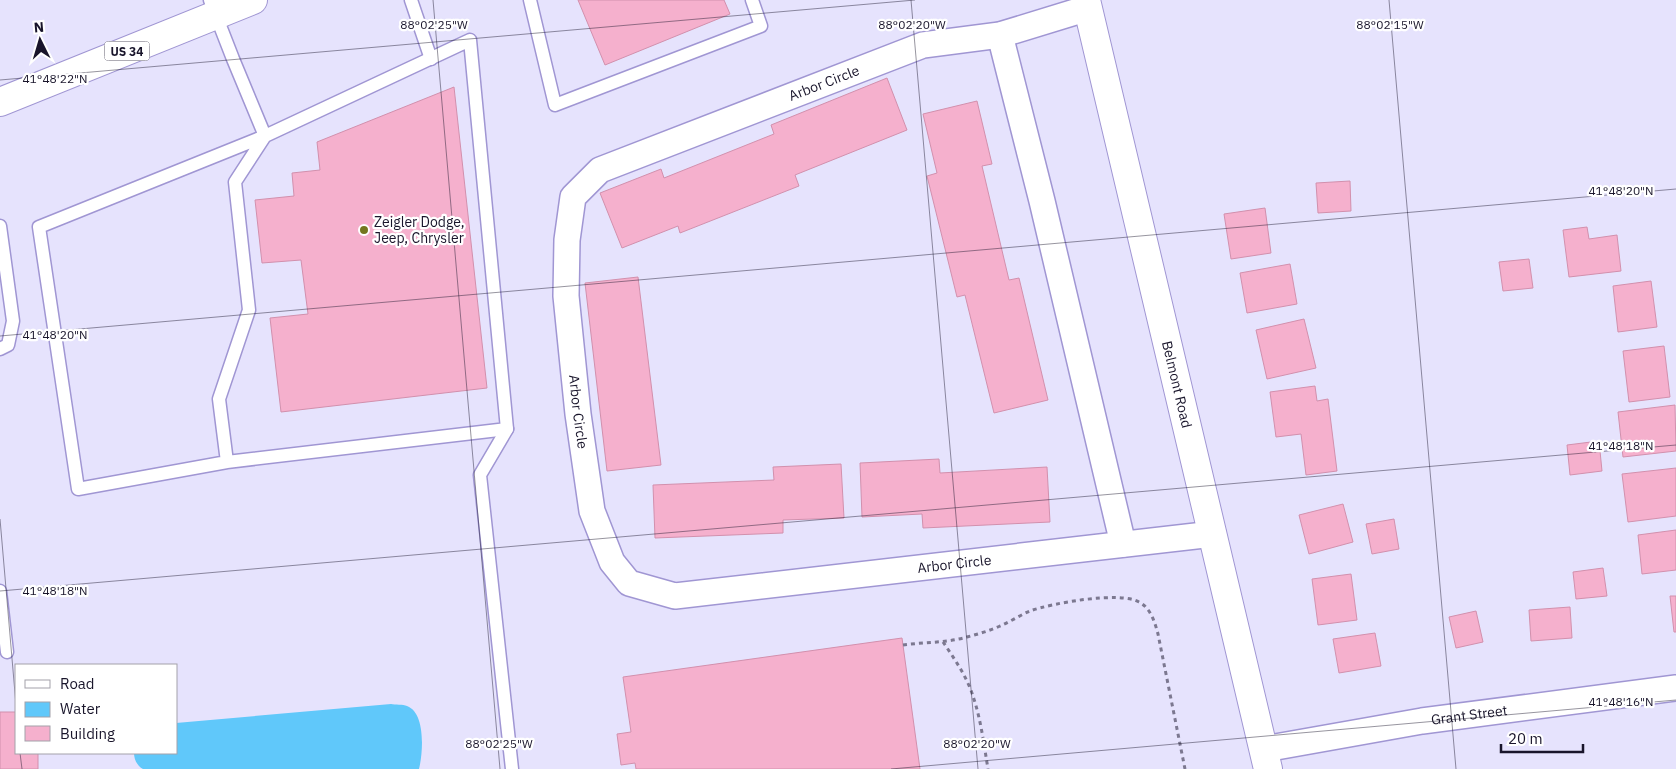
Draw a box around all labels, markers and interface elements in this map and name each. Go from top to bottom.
north arrow [15,15,65,65]
text: 88°02'25"W [400,17,468,32]
text: 88°02'20"W [878,17,946,32]
text: 88°02'15"W [1356,17,1424,32]
text: N [33,18,45,36]
road number: US 34 [104,41,150,60]
street label: Arbor Circle [786,61,862,105]
text: 41°48'22"N [22,71,88,86]
text: 41°48'20"N [1588,183,1654,198]
place label: Zeigler Dodge, Jeep, Chrysler [374,213,464,247]
marker: Zeigler Dodge, Jeep, Chrysler [358,224,370,236]
text: 41°48'20"N [22,327,88,342]
street label: Belmont Road [1158,339,1196,430]
street label: Arbor Circle [565,374,592,450]
text: 41°48'18"N [1588,438,1654,453]
street label: Arbor Circle [916,551,993,577]
text: 41°48'18"N [22,583,88,598]
legend [15,664,178,754]
text: Road [60,674,95,693]
text: 41°48'16"N [1588,694,1654,709]
text: Water [60,699,101,718]
street label: Grant Street [1430,701,1509,729]
scale bar [1501,722,1584,754]
text: Building [60,724,115,743]
text: 20 m [1508,729,1543,748]
text: 88°02'25"W [465,736,533,751]
text: 88°02'20"W [943,736,1011,751]

